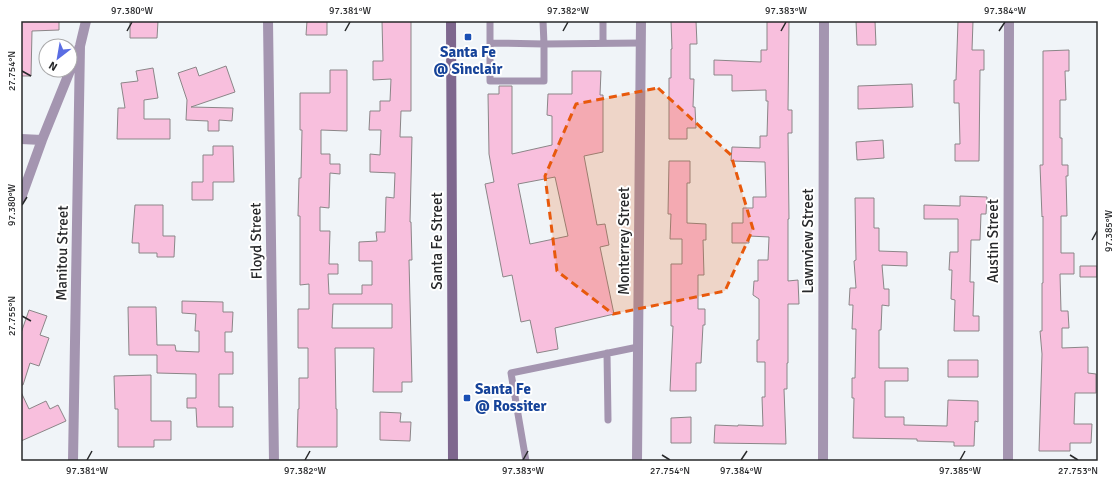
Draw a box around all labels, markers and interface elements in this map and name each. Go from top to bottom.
text: 97.380°W [111,5,153,17]
text: 97.381°W [329,5,371,17]
text: 97.382°W [547,5,589,17]
text: 97.383°W [765,5,807,17]
text: 97.384°W [984,5,1026,17]
marker: Santa Fe @ Sinclair [463,32,473,42]
north arrow [38,38,78,78]
place label: Santa Fe @ Sinclair [433,43,503,78]
text: 27.754°N [6,51,18,91]
text: N [46,59,60,74]
text: 97.380°W [6,184,18,226]
street label: Monterrey Street [615,187,633,295]
street label: Lawnview Street [799,188,817,294]
street label: Santa Fe Street [428,192,446,290]
street label: Austin Street [984,199,1002,283]
street label: Floyd Street [246,202,266,280]
street label: Manitou Street [52,205,72,301]
text: 97.385°W [1103,210,1115,252]
text: 27.755°N [6,296,18,336]
place label: Santa Fe @ Rossiter [475,380,547,415]
marker: Santa Fe @ Rossiter [462,393,472,403]
text: 97.381°W [66,465,108,477]
text: 97.382°W [284,465,326,477]
text: 97.383°W [502,465,544,477]
text: 27.754°N [650,465,690,477]
text: 97.384°W [720,465,762,477]
text: 97.385°W [939,465,981,477]
text: 27.753°N [1058,465,1098,477]

